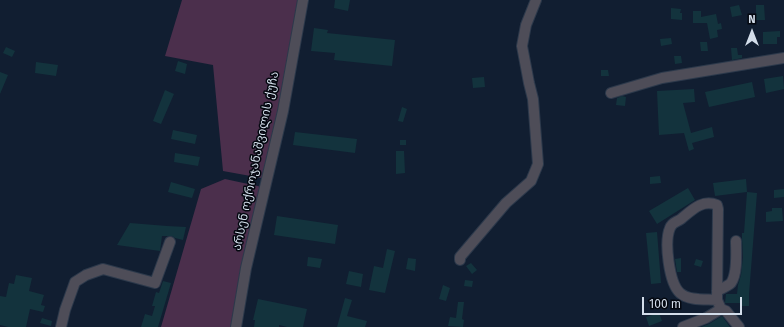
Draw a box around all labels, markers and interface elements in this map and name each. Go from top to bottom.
north arrow [732,12,772,52]
text: N [748,13,756,26]
street label: არსენ ოქროჯანაშვილის ქუჩა [230,70,282,252]
scale bar [644,289,744,315]
text: 100 m [649,297,681,311]

